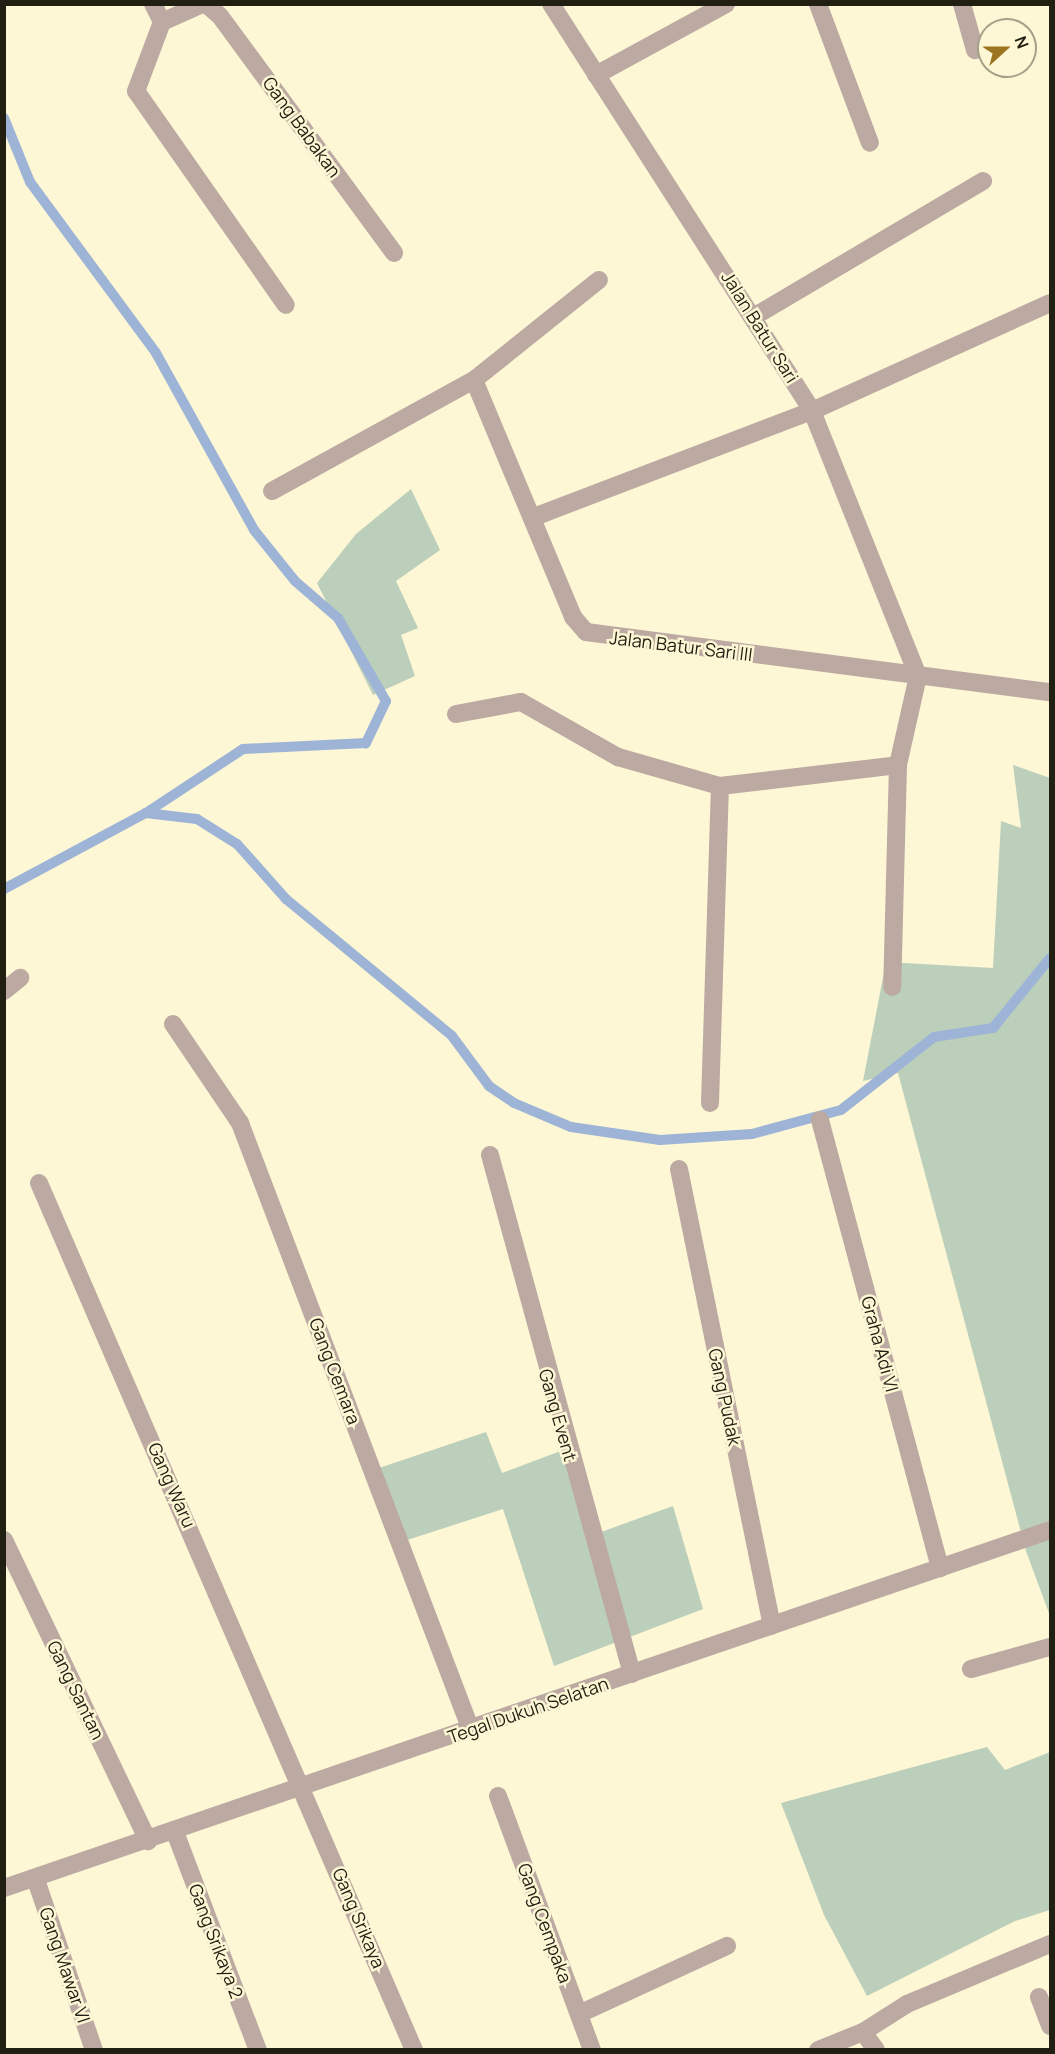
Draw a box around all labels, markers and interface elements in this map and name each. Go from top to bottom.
north arrow [977,18,1037,78]
text: N [1010,33,1034,52]
street label: Gang Babakan [258,73,346,181]
street label: Jalan Batur Sari [717,267,803,387]
street label: Jalan Batur Sari III [608,627,754,665]
street label: Graha Adi VI [857,1294,903,1394]
street label: Gang Cemara [305,1315,365,1427]
street label: Gang Pudak [704,1346,746,1448]
street label: Gang Event [535,1366,581,1464]
street label: Gang Waru [144,1439,200,1531]
street label: Gang Santan [43,1637,109,1743]
street label: Tegal Dukuh Selatan [445,1672,611,1748]
street label: Gang Cempaka [513,1860,577,1986]
street label: Gang Srikaya [328,1865,390,1971]
street label: Gang Srikaya 2 [184,1881,248,2001]
street label: Gang Mawar VI [35,1904,95,2026]

